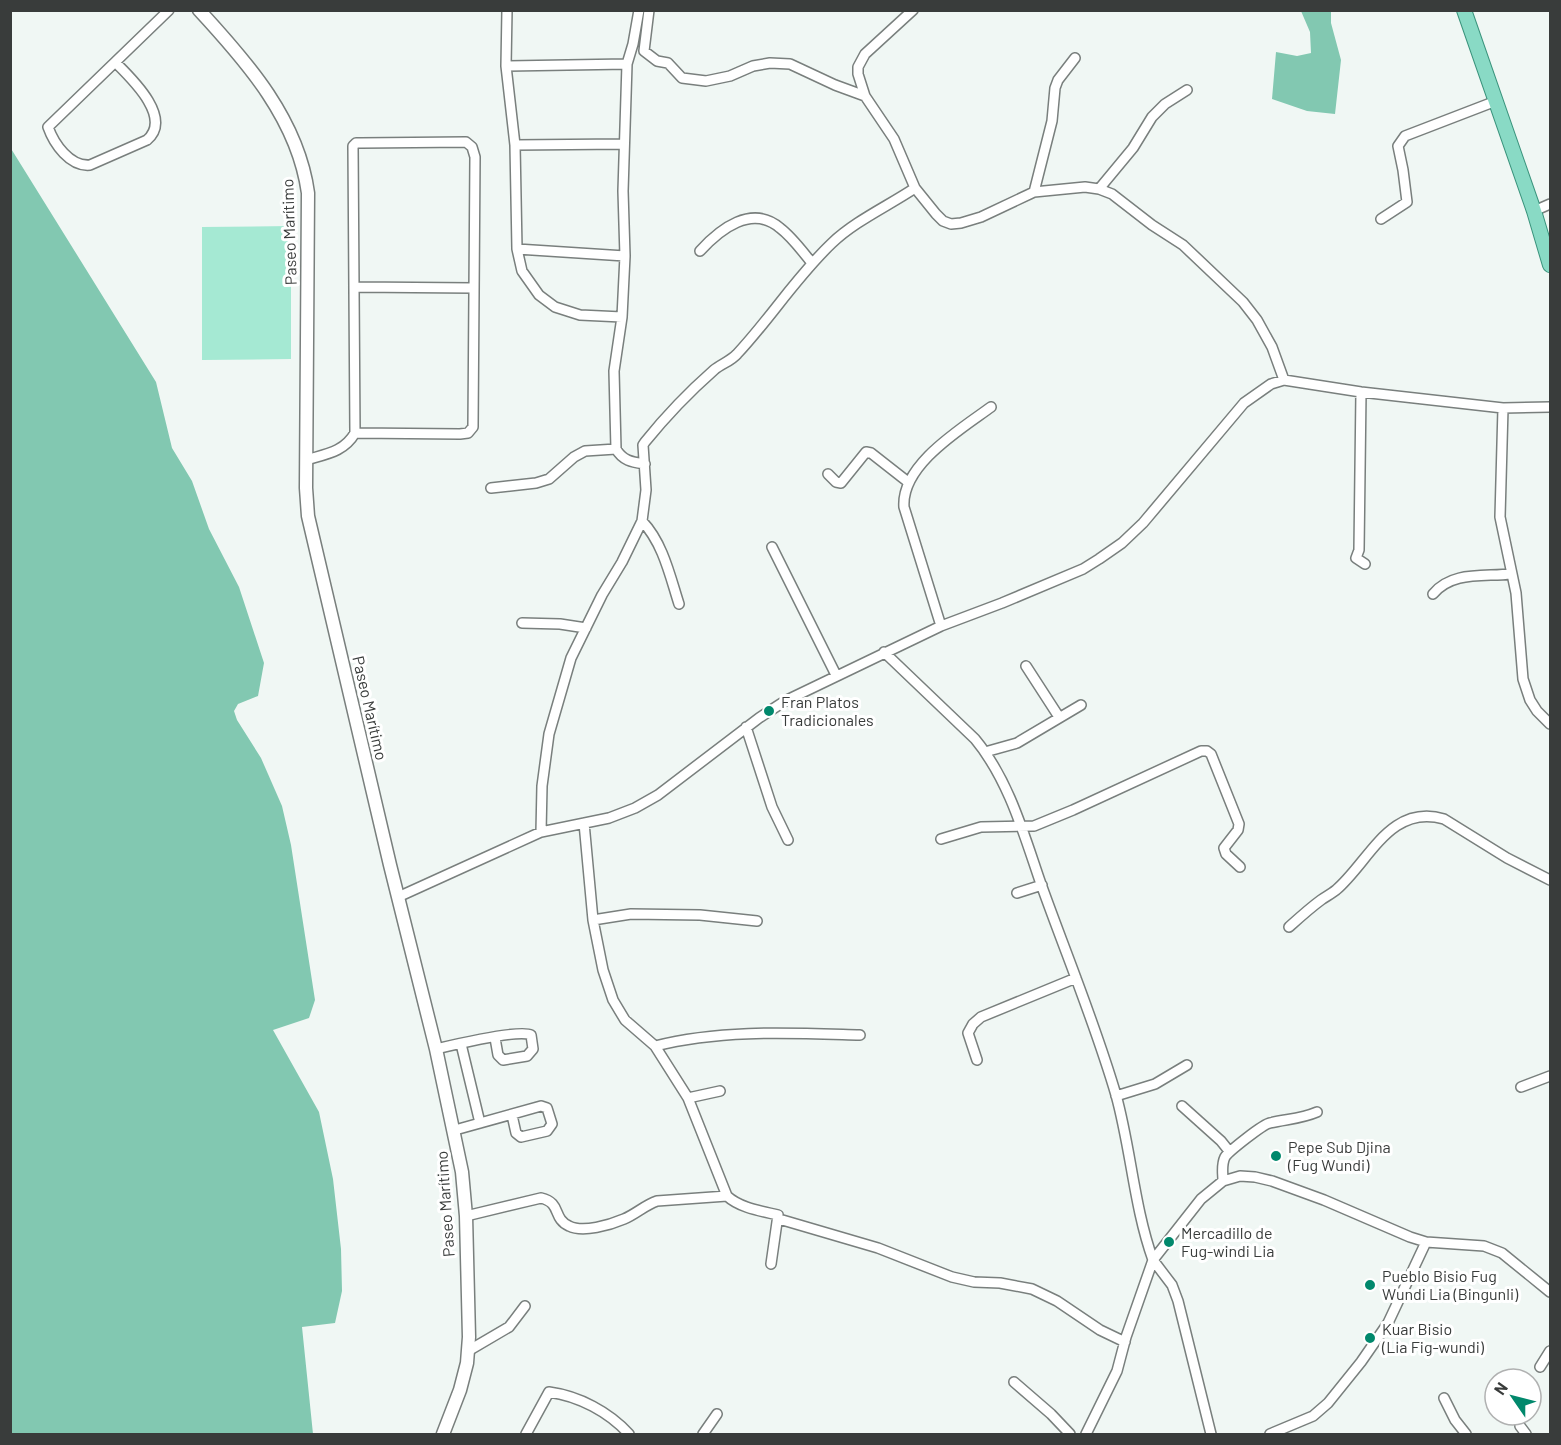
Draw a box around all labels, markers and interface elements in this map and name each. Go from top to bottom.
street label: Paseo Marítimo [277,179,300,285]
street label: Paseo Marítimo [349,654,392,762]
place label: Fran Platos Tradicionales [781,692,874,729]
marker: Fran Platos Tradicionales [762,704,776,718]
place label: Pepe Sub Djina (Fug Wundi) [1287,1137,1391,1174]
marker: Pepe Sub Djina (Fug Wundi) [1269,1149,1283,1163]
street label: Paseo Marítimo [431,1150,458,1258]
place label: Mercadillo de Fug-windi Lia [1181,1223,1274,1260]
marker: Mercadillo de Fug-windi Lia [1162,1235,1176,1249]
place label: Pueblo Bisio Fug Wundi Lia (Bingunli) [1382,1266,1519,1303]
marker: Pueblo Bisio Fug Wundi Lia (Bingunli) [1363,1278,1377,1292]
place label: Kuar Bisio (Lia Fig-wundi) [1381,1319,1485,1356]
marker: Kuar Bisio (Lia Fig-wundi) [1363,1331,1377,1345]
north arrow [1483,1367,1543,1427]
text: N [1489,1378,1511,1398]

